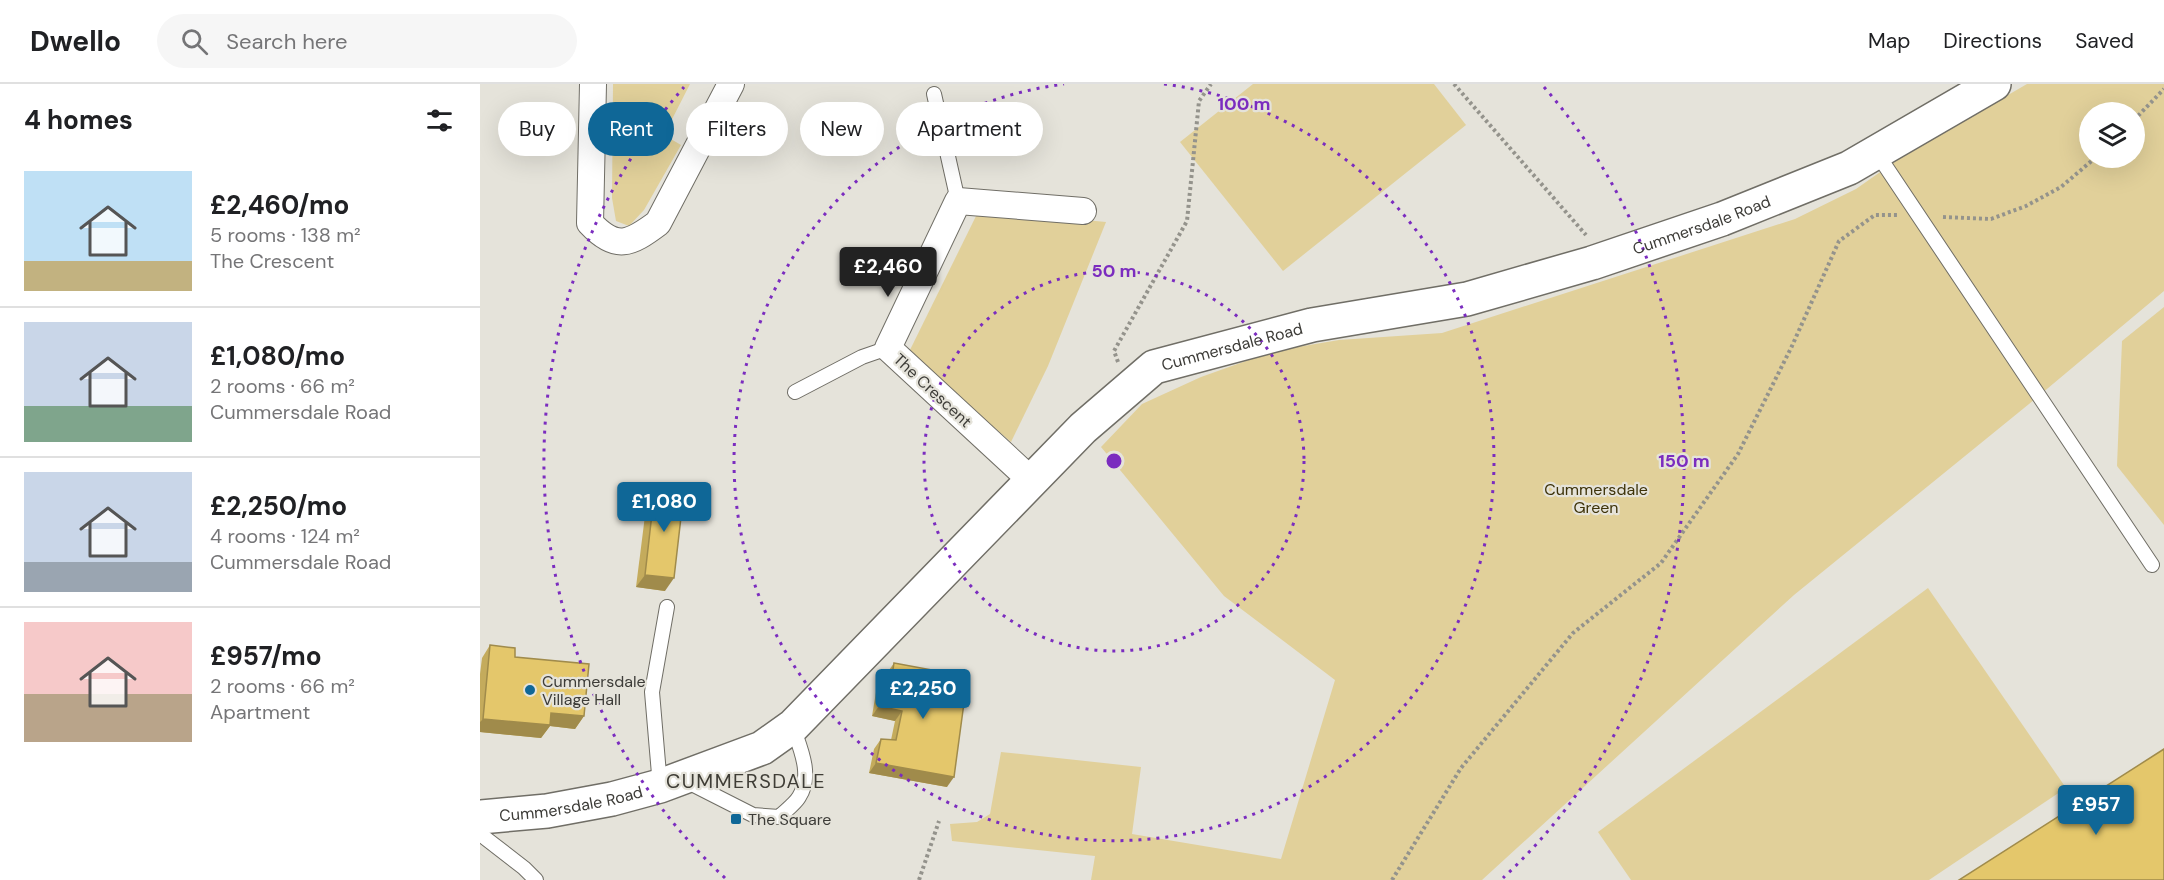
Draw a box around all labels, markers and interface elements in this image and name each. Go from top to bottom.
search box [157,14,577,68]
text: Dwello [30,23,121,60]
icon: search [178,25,211,58]
text: Search here [226,27,348,56]
text: Map [1868,27,1910,55]
text: Directions [1943,27,2042,55]
text: Saved [2075,27,2134,55]
text: 100 m [1217,92,1271,116]
chip: Buy [498,102,576,156]
chip: Rent [588,102,674,156]
chip: Filters [686,102,788,156]
chip: New [800,102,884,156]
chip: Apartment [896,102,1043,156]
map controls [2079,102,2145,168]
button: layers [2079,102,2145,168]
text: 4 homes [24,103,133,137]
icon: filters [423,104,456,137]
text: £2,460/mo [210,188,349,222]
street label: Cummersdale Road [1630,191,1774,260]
icon: home [72,195,144,267]
text: 5 rooms · 138 m² [210,222,361,248]
pin: £2,460 [839,247,937,298]
text: The Crescent [210,248,334,274]
text: £2,460 [854,253,922,279]
text: 50 m [1091,259,1137,283]
street label: Cummersdale Road [1159,318,1305,376]
text: £1,080/mo [210,339,345,373]
icon: home [72,346,144,418]
street label: The Crescent [889,349,976,432]
text: 2 rooms · 66 m² [210,373,355,399]
text: Cummersdale Road [210,399,391,425]
text: 150 m [1658,449,1710,473]
centre of rings [1104,451,1124,471]
park label: Cummersdale Green [1544,479,1648,518]
pin: £1,080 [615,482,713,533]
text: £1,080 [631,488,697,514]
text: £2,250/mo [210,489,347,523]
icon: home [72,496,144,568]
text: 4 rooms · 124 m² [210,523,360,549]
text: Cummersdale Road [210,549,391,575]
text: £957/mo [210,639,322,673]
icon: home [72,646,144,718]
pin: £2,250 [874,669,972,720]
place label: Cummersdale Village Hall [542,671,646,710]
text: 2 rooms · 66 m² [210,673,355,699]
text: £2,250 [889,675,957,701]
marker: Cummersdale Village Hall [523,683,537,697]
text: Apartment [210,699,310,725]
district label: CUMMERSDALE [666,768,826,794]
street label: Cummersdale Road [498,781,645,826]
pin: £957 [2060,785,2132,836]
text: £957 [2072,791,2120,817]
place label: The Square [748,809,831,830]
marker: The Square [729,812,743,826]

